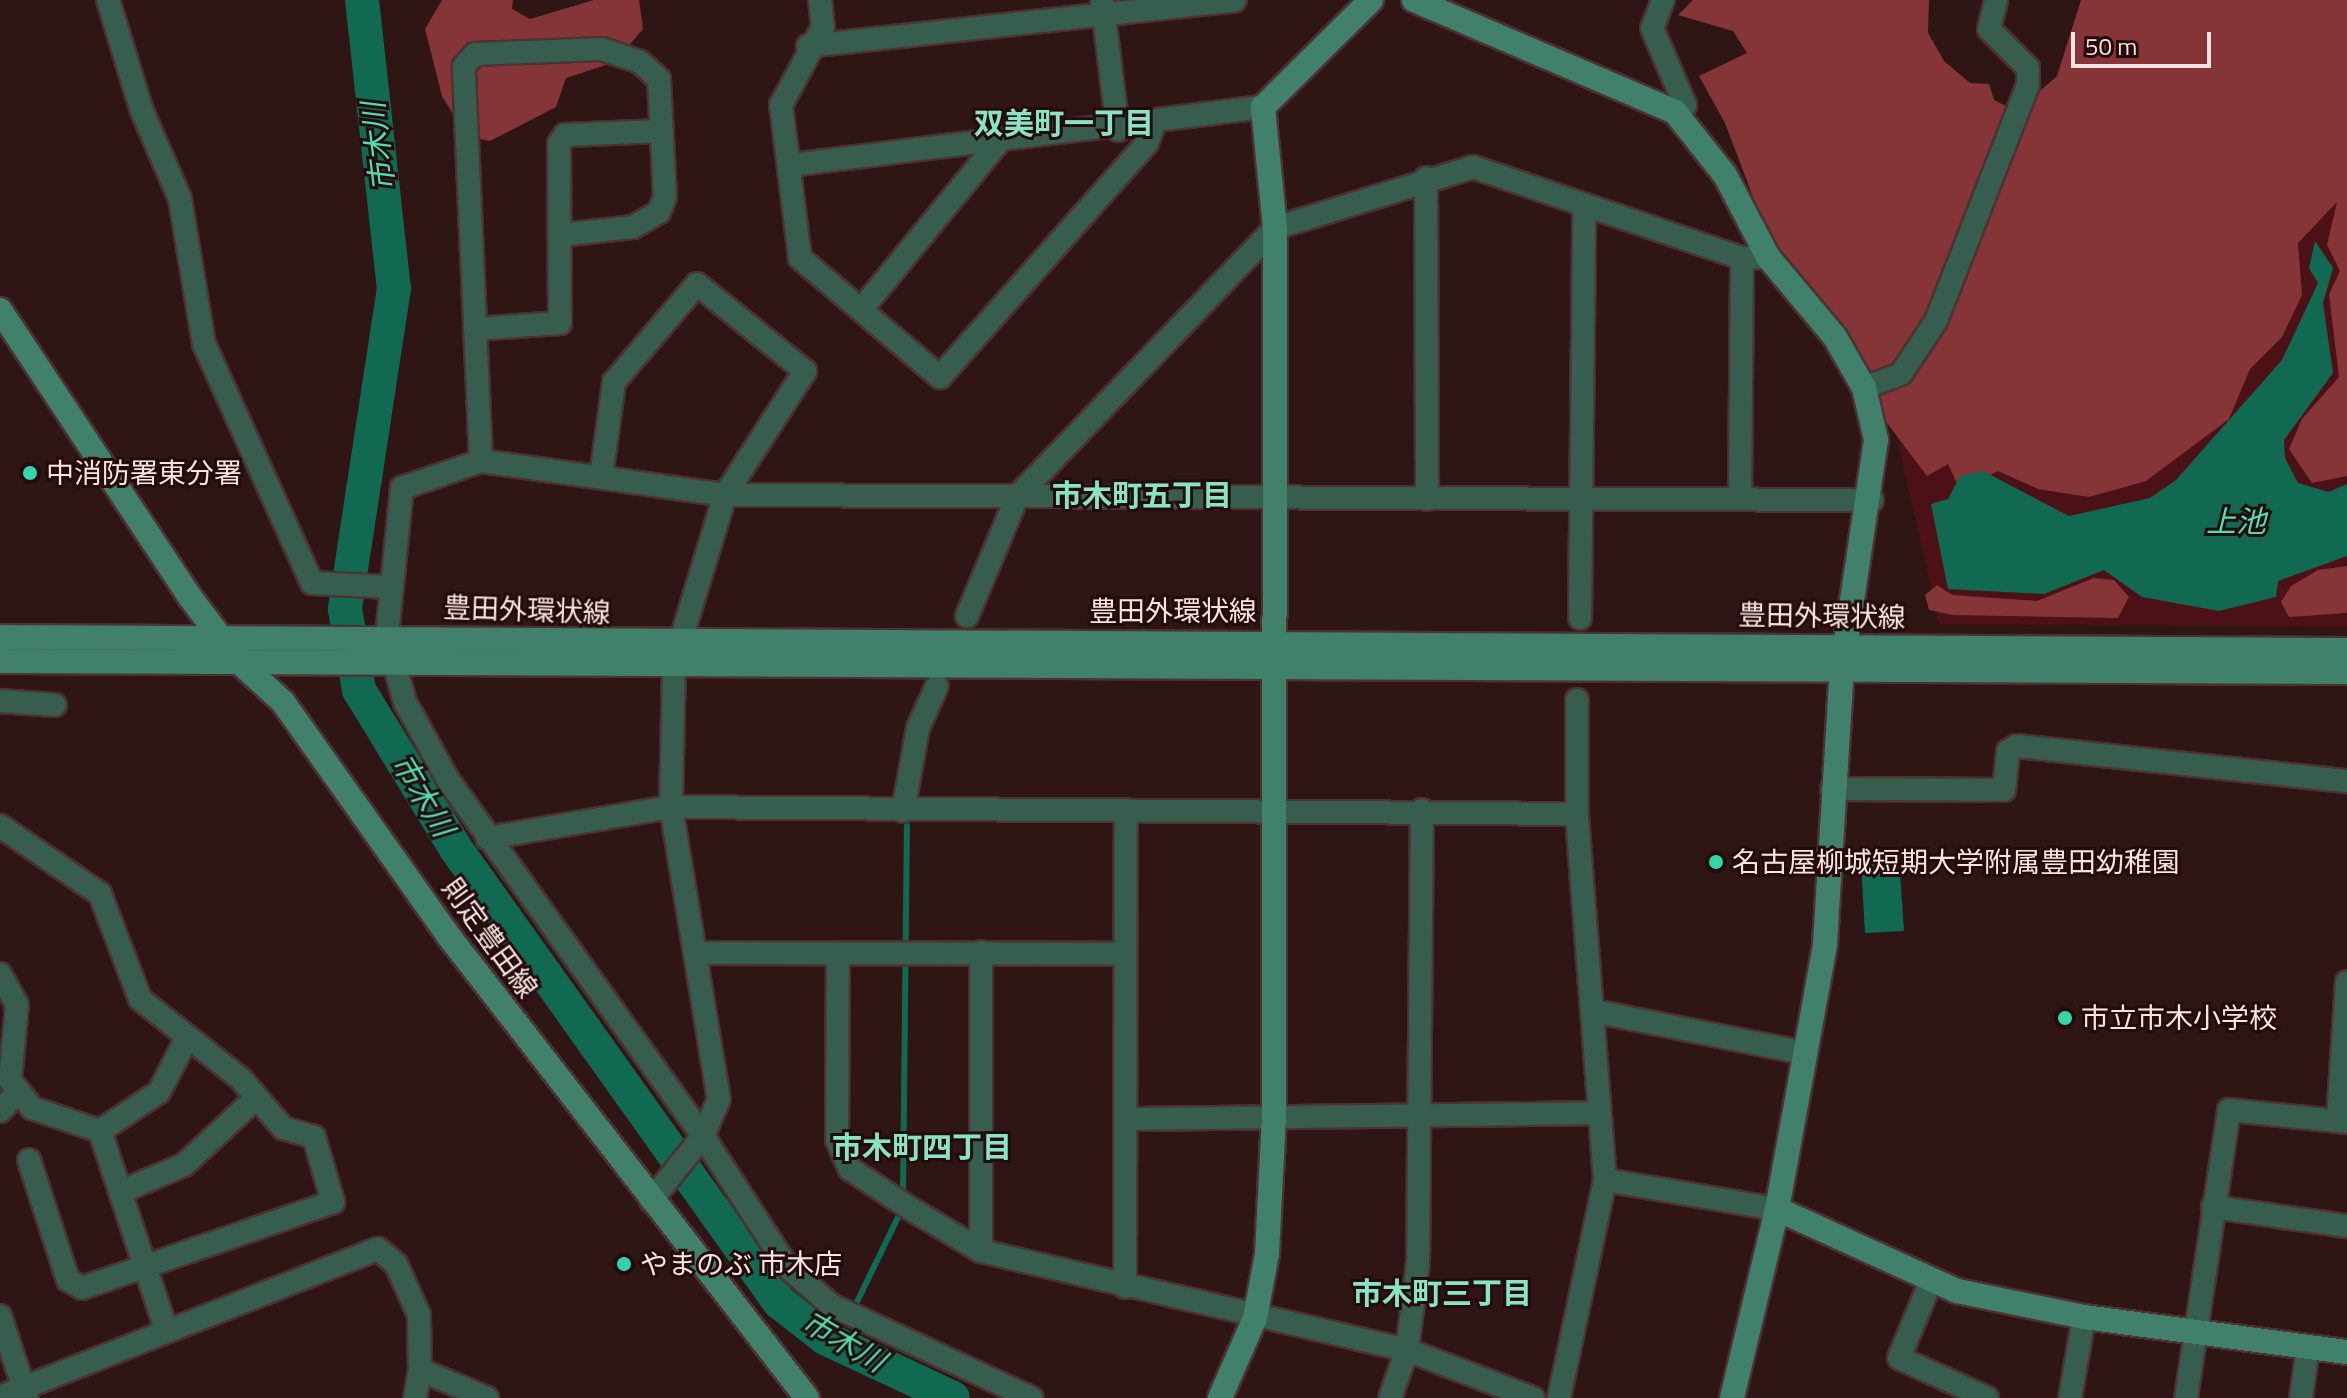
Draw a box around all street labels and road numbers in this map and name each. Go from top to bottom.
street label: 豊田外環状線 [442,590,612,630]
street label: 豊田外環状線 [1089,594,1257,628]
street label: 豊田外環状線 [1738,598,1906,634]
street label: 則定豊田線 [435,871,545,1005]

